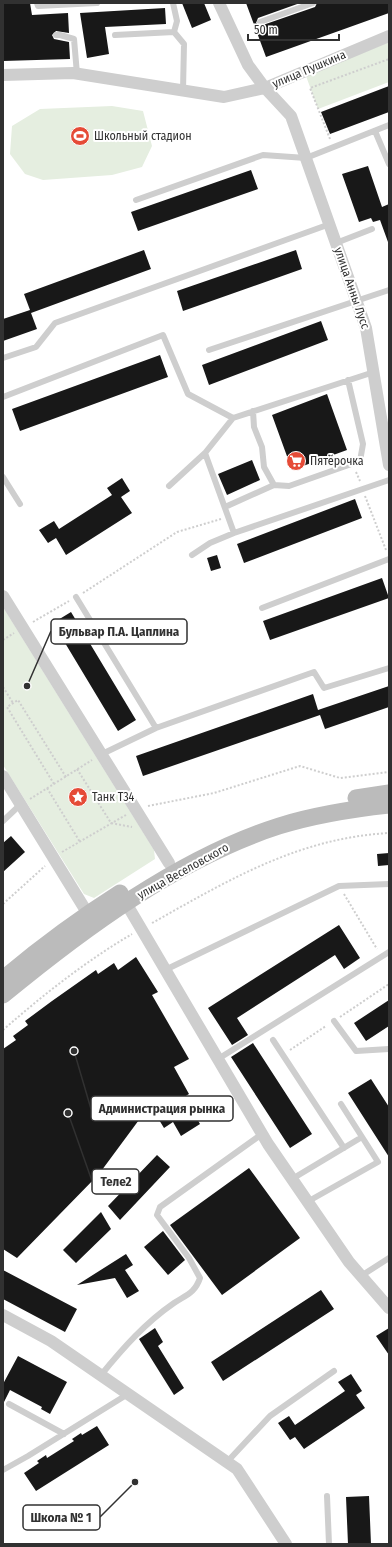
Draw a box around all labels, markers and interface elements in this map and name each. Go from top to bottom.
scale bar [248,16,339,42]
text: 50 m [254,23,278,37]
street label: улица Пушкина [270,47,348,91]
sports icon: Школьный стадион [69,125,91,147]
place label: Школьный стадион [94,129,192,143]
street label: улица Анны Лусс [332,245,372,331]
supermarket icon: Пятёрочка [285,450,307,472]
place label: Пятёрочка [310,454,364,468]
callout: Бульвар П.А. Цаплина [51,619,187,644]
text: Бульвар П.А. Цаплина [59,624,180,639]
place icon: Танк T34 [67,786,89,808]
place label: Танк T34 [92,790,135,804]
street label: улица Веселовского [135,840,231,902]
callout: Администрация рынка [91,1096,233,1121]
text: Администрация рынка [98,1101,226,1116]
callout: Теле2 [92,1169,139,1194]
text: Теле2 [100,1174,132,1189]
callout: Школа № 1 [23,1505,100,1530]
text: Школа № 1 [30,1510,92,1525]

